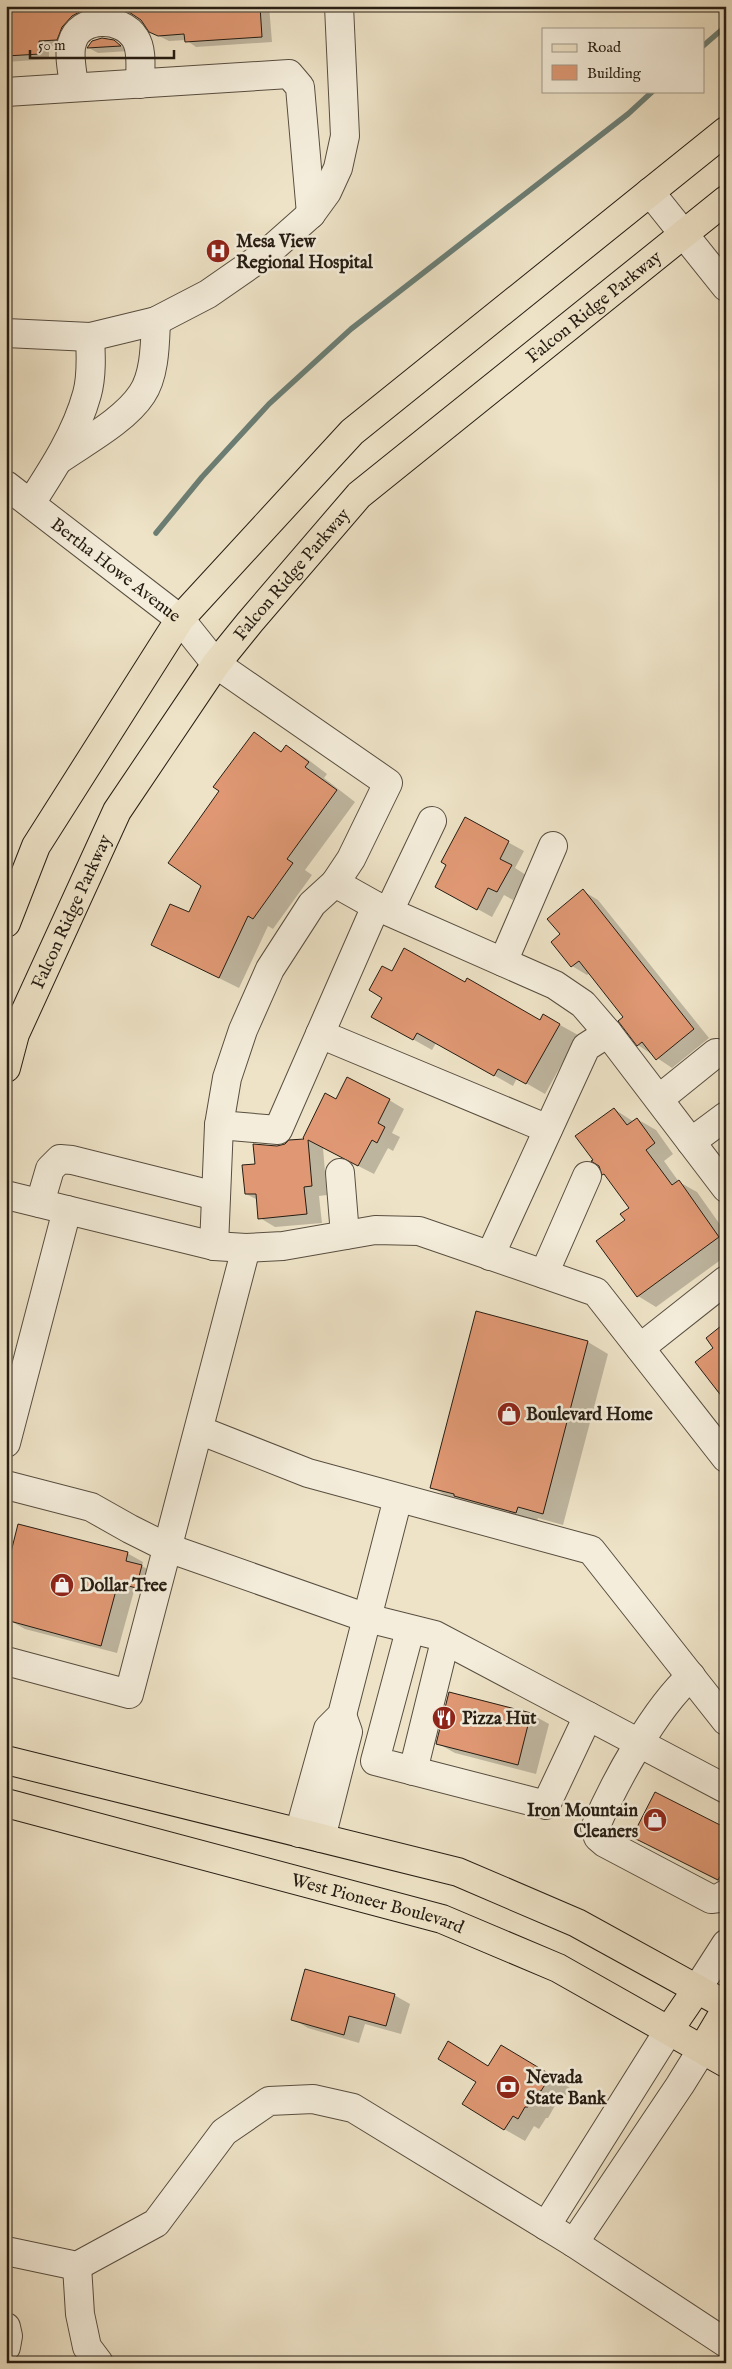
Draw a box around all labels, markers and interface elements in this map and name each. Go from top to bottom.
scale bar [30,28,174,60]
legend [542,28,704,92]
text: 50 m [38,36,66,55]
text: Road [587,38,622,57]
text: Building [587,64,642,83]
place label: Mesa View Regional Hospital [236,231,374,275]
hospital icon: Mesa View Regional Hospital [205,238,231,264]
street label: Falcon Ridge Parkway [522,246,667,369]
street label: Falcon Ridge Parkway [230,504,356,646]
street label: Bertha Howe Avenue [46,514,185,628]
street label: Falcon Ridge Parkway [27,831,118,993]
shop icon: Boulevard Home [496,1401,522,1427]
place label: Boulevard Home [526,1404,654,1427]
shop icon: Dollar Tree [49,1572,75,1598]
place label: Dollar Tree [80,1575,168,1598]
restaurant icon: Pizza Hut [431,1705,457,1731]
place label: Pizza Hut [462,1708,537,1731]
place label: Iron Mountain Cleaners [527,1800,639,1844]
shop icon: Iron Mountain Cleaners [642,1807,668,1833]
street label: West Pioneer Boulevard [289,1869,467,1940]
place label: Nevada State Bank [525,2067,608,2111]
bank icon: Nevada State Bank [495,2074,521,2100]

